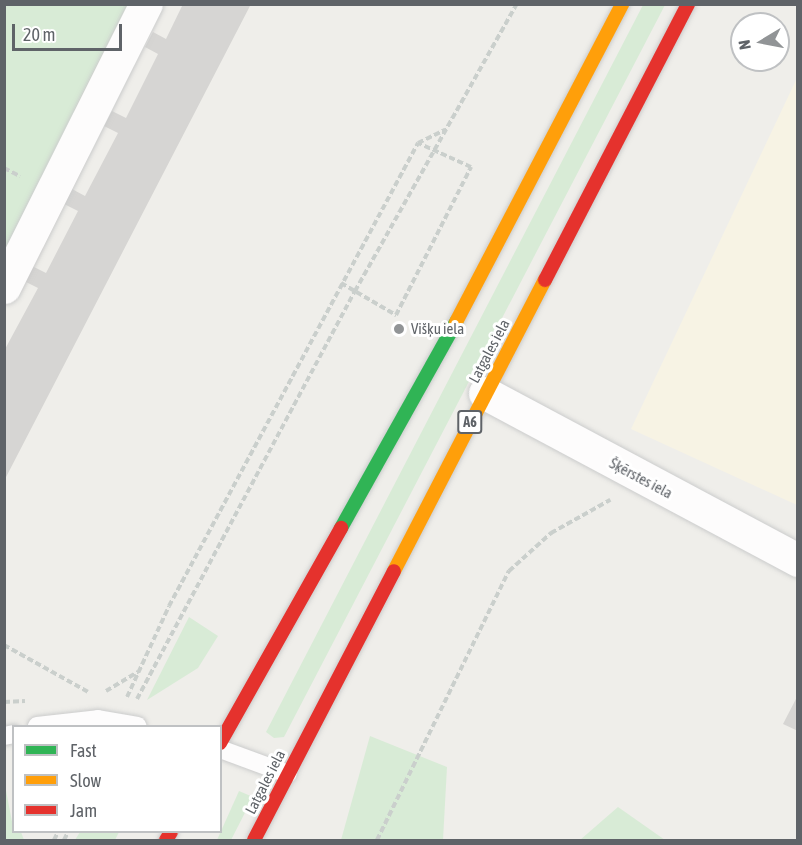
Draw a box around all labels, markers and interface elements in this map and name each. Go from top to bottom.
scale bar [15,12,124,50]
north arrow [730,12,790,72]
text: 20 m [23,24,55,45]
text: N [735,39,754,51]
street label: Latgales iela [465,316,513,386]
place label: Višķu iela [411,320,464,338]
marker: Višķu iela [392,322,406,336]
road number: A6 [456,411,484,433]
street label: Šķērstes iela [606,454,676,502]
legend [12,725,222,833]
text: Fast [70,740,97,761]
street label: Latgales iela [241,747,289,817]
text: Slow [70,770,101,791]
text: Jam [70,800,97,821]

